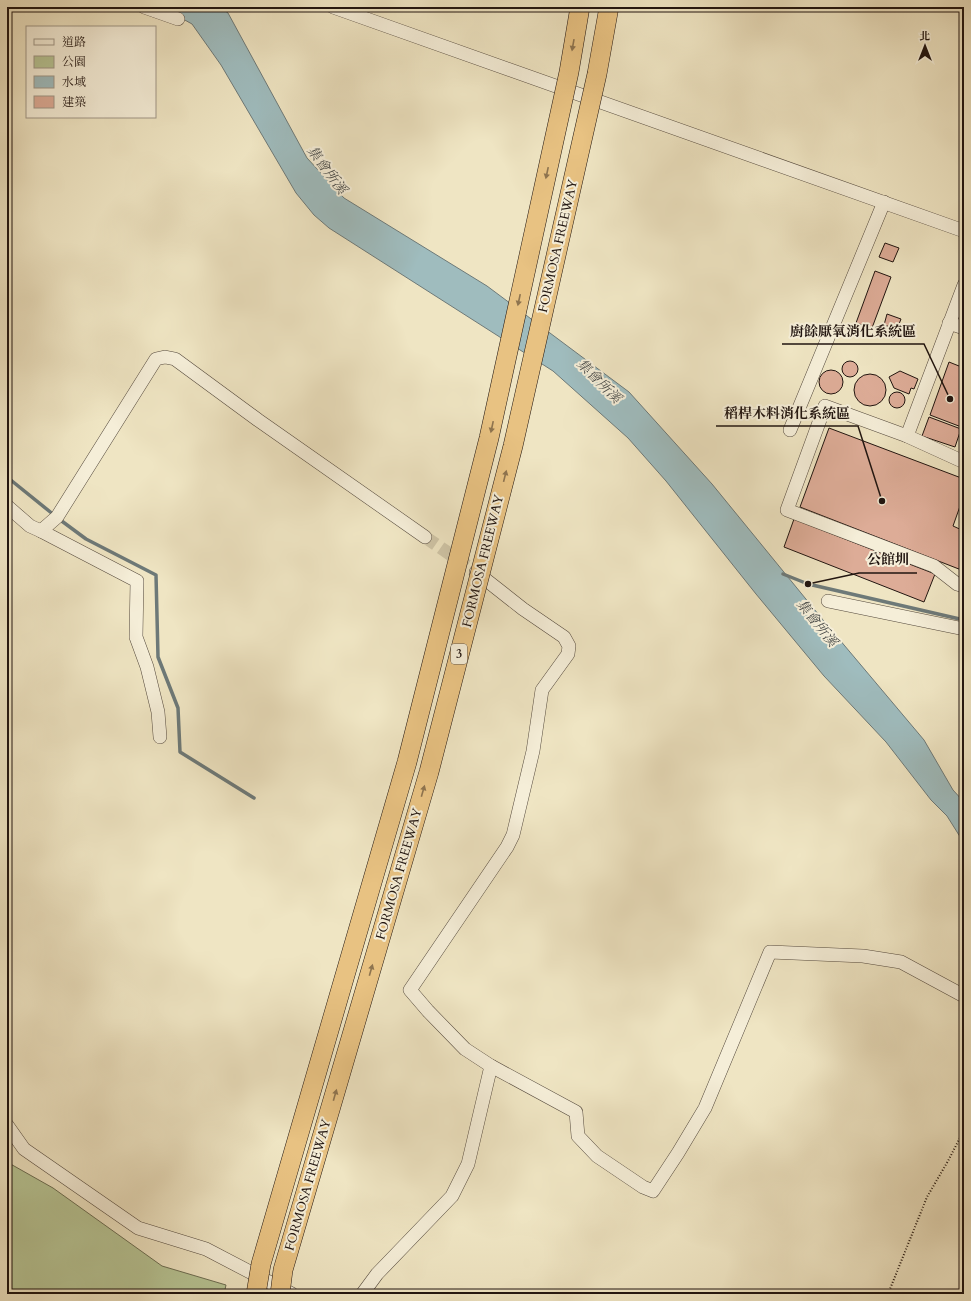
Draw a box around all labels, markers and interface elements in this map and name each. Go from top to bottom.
legend [26,26,156,118]
north arrow [905,26,945,66]
text: 北 [920,29,931,44]
text: 道路 [62,34,86,50]
one-way arrow [570,39,576,52]
text: 公園 [62,54,86,70]
text: 水域 [62,74,86,90]
text: 建築 [62,94,86,110]
water label: 集會所溪 [303,142,353,200]
one-way arrow [543,166,549,179]
street label: FORMOSA FREEWAY [534,177,582,314]
one-way arrow [516,294,522,306]
callout: 廚餘厭氧消化系統區 [782,318,924,344]
text: 廚餘厭氧消化系統區 [790,322,916,341]
water label: 集會所溪 [572,354,627,409]
callout: 稻桿木料消化系統區 [716,400,858,426]
text: 稻桿木料消化系統區 [724,404,850,423]
one-way arrow [488,421,494,433]
one-way arrow [503,470,509,482]
street label: FORMOSA FREEWAY [458,492,508,629]
callout: 公館圳 [859,547,917,573]
text: 公館圳 [867,550,909,569]
water label: 集會所溪 [792,595,843,652]
road number: 3 [451,644,467,664]
one-way arrow [420,785,426,797]
street label: FORMOSA FREEWAY [372,806,426,942]
one-way arrow [368,964,374,976]
one-way arrow [332,1088,338,1100]
street label: FORMOSA FREEWAY [281,1117,335,1253]

